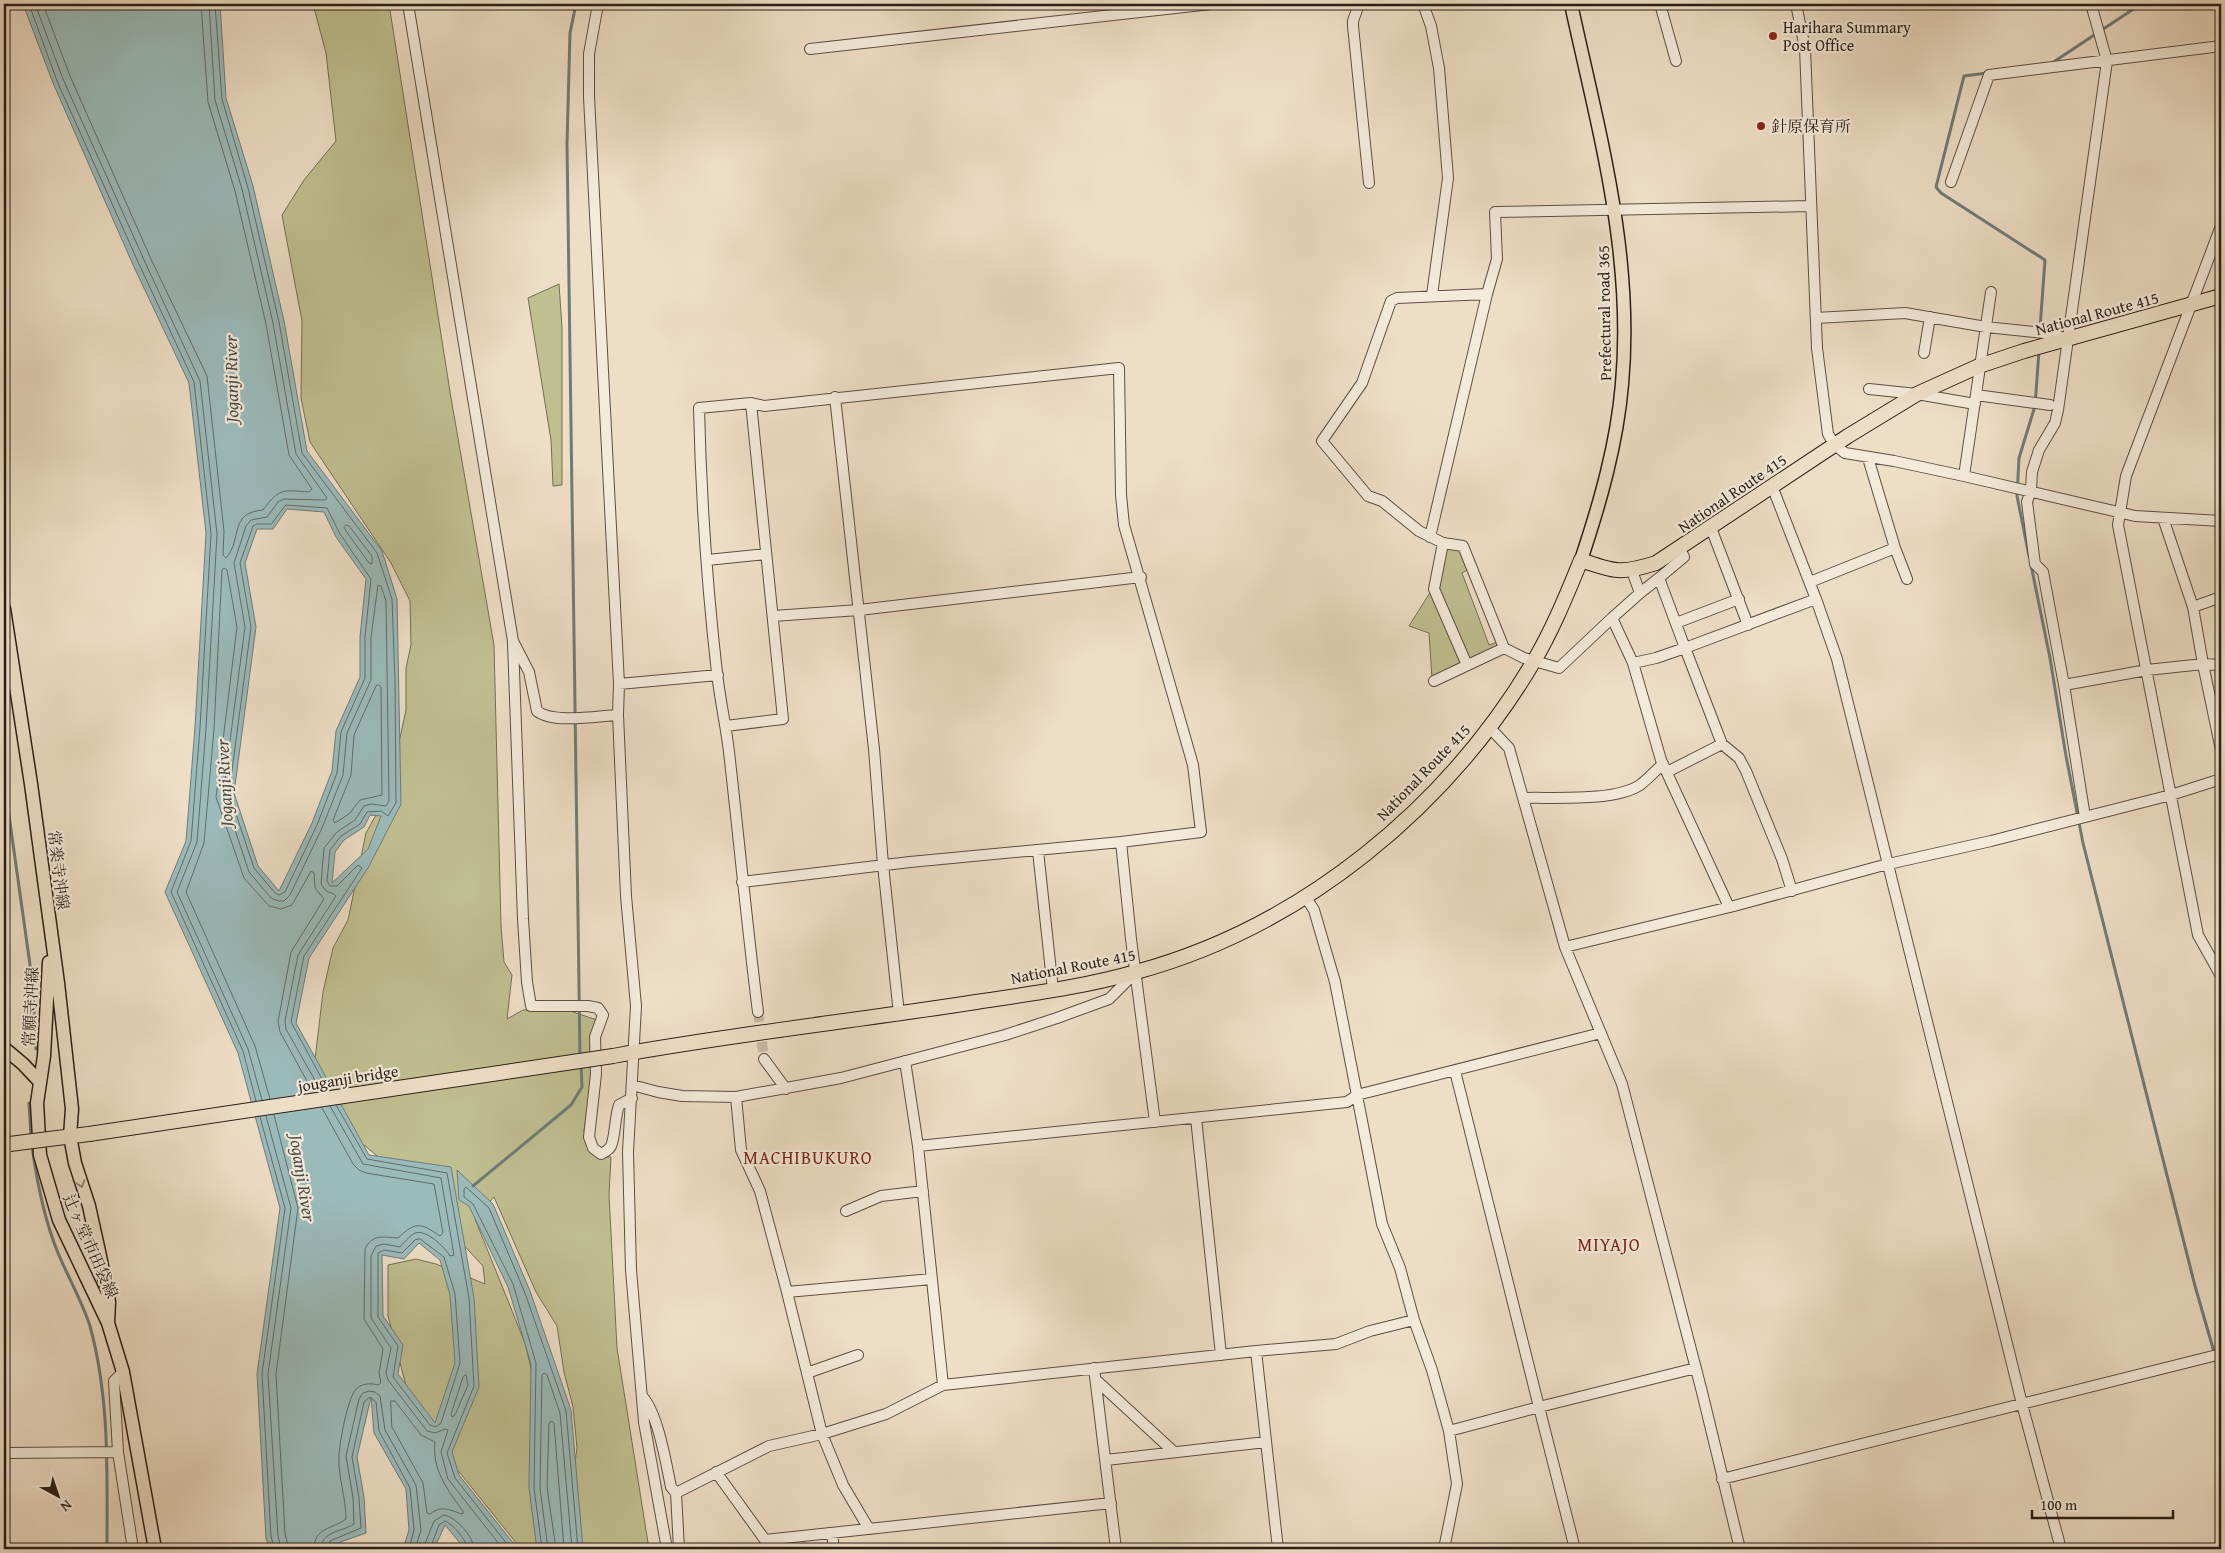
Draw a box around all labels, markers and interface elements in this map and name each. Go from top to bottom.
place label: Harihara Summary Post Office [1783,15,1911,57]
marker: Harihara Summary Post Office [1767,30,1779,42]
place label: 針原保育所 [1771,114,1851,138]
marker: 針原保育所 [1755,120,1767,132]
street label: Prefectural road 365 [1591,245,1617,381]
street label: National Route 415 [2033,285,2161,341]
water label: Joganji River [217,334,245,426]
street label: National Route 415 [1673,448,1791,538]
street label: National Route 415 [1370,718,1476,826]
water label: Joganji River [208,737,240,830]
street label: 常楽寺沖線 [42,829,76,911]
street label: National Route 415 [1009,942,1137,990]
street label: 常願寺沖線 [16,966,44,1048]
street label: jouganji bridge [294,1058,400,1098]
water label: Joganji River [282,1130,323,1225]
district label: MACHIBUKURO [743,1144,873,1171]
one-way arrow [76,1179,86,1187]
street label: 辻ヶ堂市田袋線 [57,1190,125,1302]
district label: MIYAJO [1577,1231,1641,1258]
north arrow [32,1470,82,1520]
scale bar [2032,1488,2174,1520]
text: 100 m [2040,1494,2078,1515]
text: N [56,1495,76,1517]

